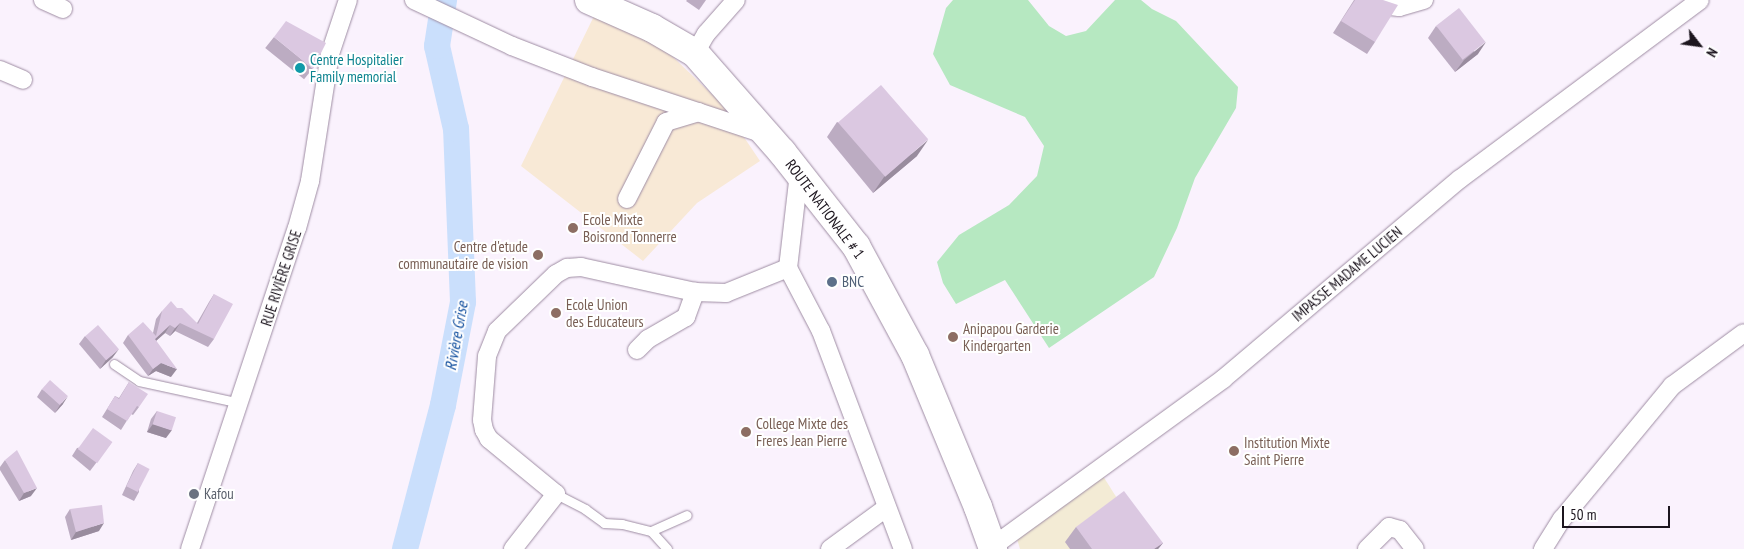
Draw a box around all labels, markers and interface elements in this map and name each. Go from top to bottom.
north arrow [1674,20,1724,70]
text: N [1702,45,1722,60]
place label: Centre Hospitalier Family memorial [310,50,403,85]
marker: Centre Hospitalier Family memorial [294,62,306,74]
street label: ROUTE NATIONALE # 1 [782,156,868,262]
place label: Ecole Mixte Boisrond Tonnerre [583,210,677,245]
marker: Ecole Mixte Boisrond Tonnerre [567,222,579,234]
street label: IMPASSE MADAME LUCIEN [1288,223,1406,325]
street label: RUE RIVIÈRE GRISE [257,228,305,328]
place label: Centre d'etude communautaire de vision [398,237,528,272]
marker: Centre d'etude communautaire de vision [532,249,544,261]
place label: BNC [842,273,864,291]
marker: BNC [826,276,838,288]
place label: Ecole Union des Educateurs [566,295,644,330]
water label: Rivière Grise [441,300,471,372]
marker: Ecole Union des Educateurs [550,307,562,319]
place label: Anipapou Garderie Kindergarten [963,319,1059,354]
marker: Anipapou Garderie Kindergarten [947,331,959,343]
place label: College Mixte des Freres Jean Pierre [756,414,848,449]
marker: College Mixte des Freres Jean Pierre [740,426,752,438]
place label: Institution Mixte Saint Pierre [1244,433,1330,468]
marker: Institution Mixte Saint Pierre [1228,445,1240,457]
place label: Kafou [204,485,234,503]
marker: Kafou [188,488,200,500]
scale bar [1564,496,1672,528]
text: 50 m [1570,505,1596,524]

